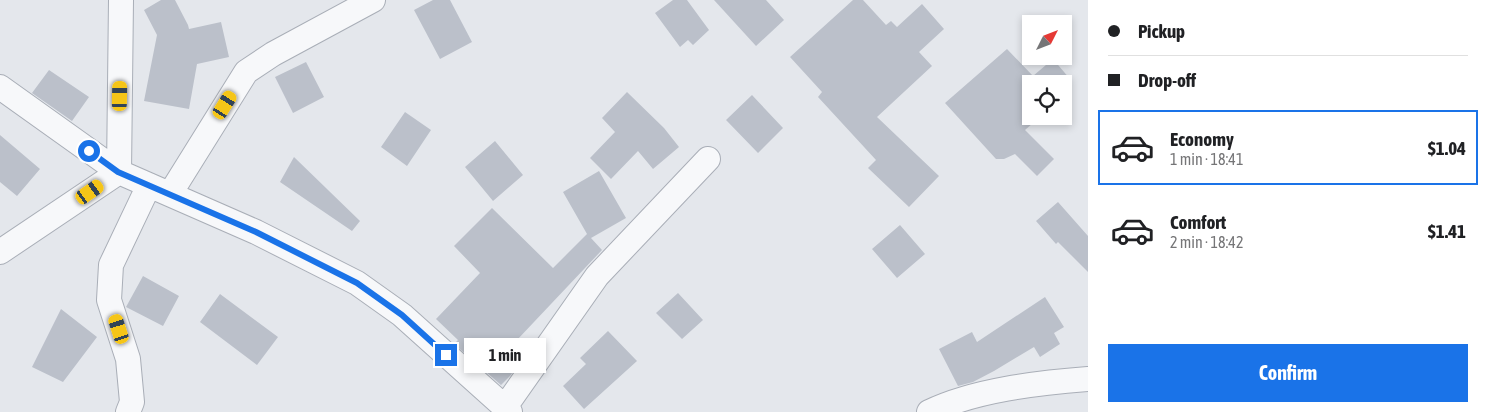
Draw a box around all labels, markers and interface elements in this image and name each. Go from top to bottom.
north arrow [1022,15,1072,65]
map controls [1022,15,1072,125]
text: Pickup [1138,20,1185,42]
text: Drop-off [1138,69,1196,91]
button: locate [1022,75,1072,125]
car [112,81,127,111]
car [210,88,239,122]
icon: car [1110,125,1155,170]
text: Economy [1170,128,1234,150]
text: $1.04 [1428,137,1466,159]
route start [78,140,100,162]
text: 1 min · 18:41 [1170,150,1243,168]
car [73,177,106,207]
icon: car [1110,208,1155,253]
text: Comfort [1170,211,1226,233]
text: $1.41 [1428,220,1466,242]
text: 2 min · 18:42 [1170,233,1243,251]
car [107,312,130,346]
callout: 1 min [464,338,546,372]
route end [435,344,457,366]
button: Confirm [1108,344,1468,402]
text: 1 min [489,346,521,364]

